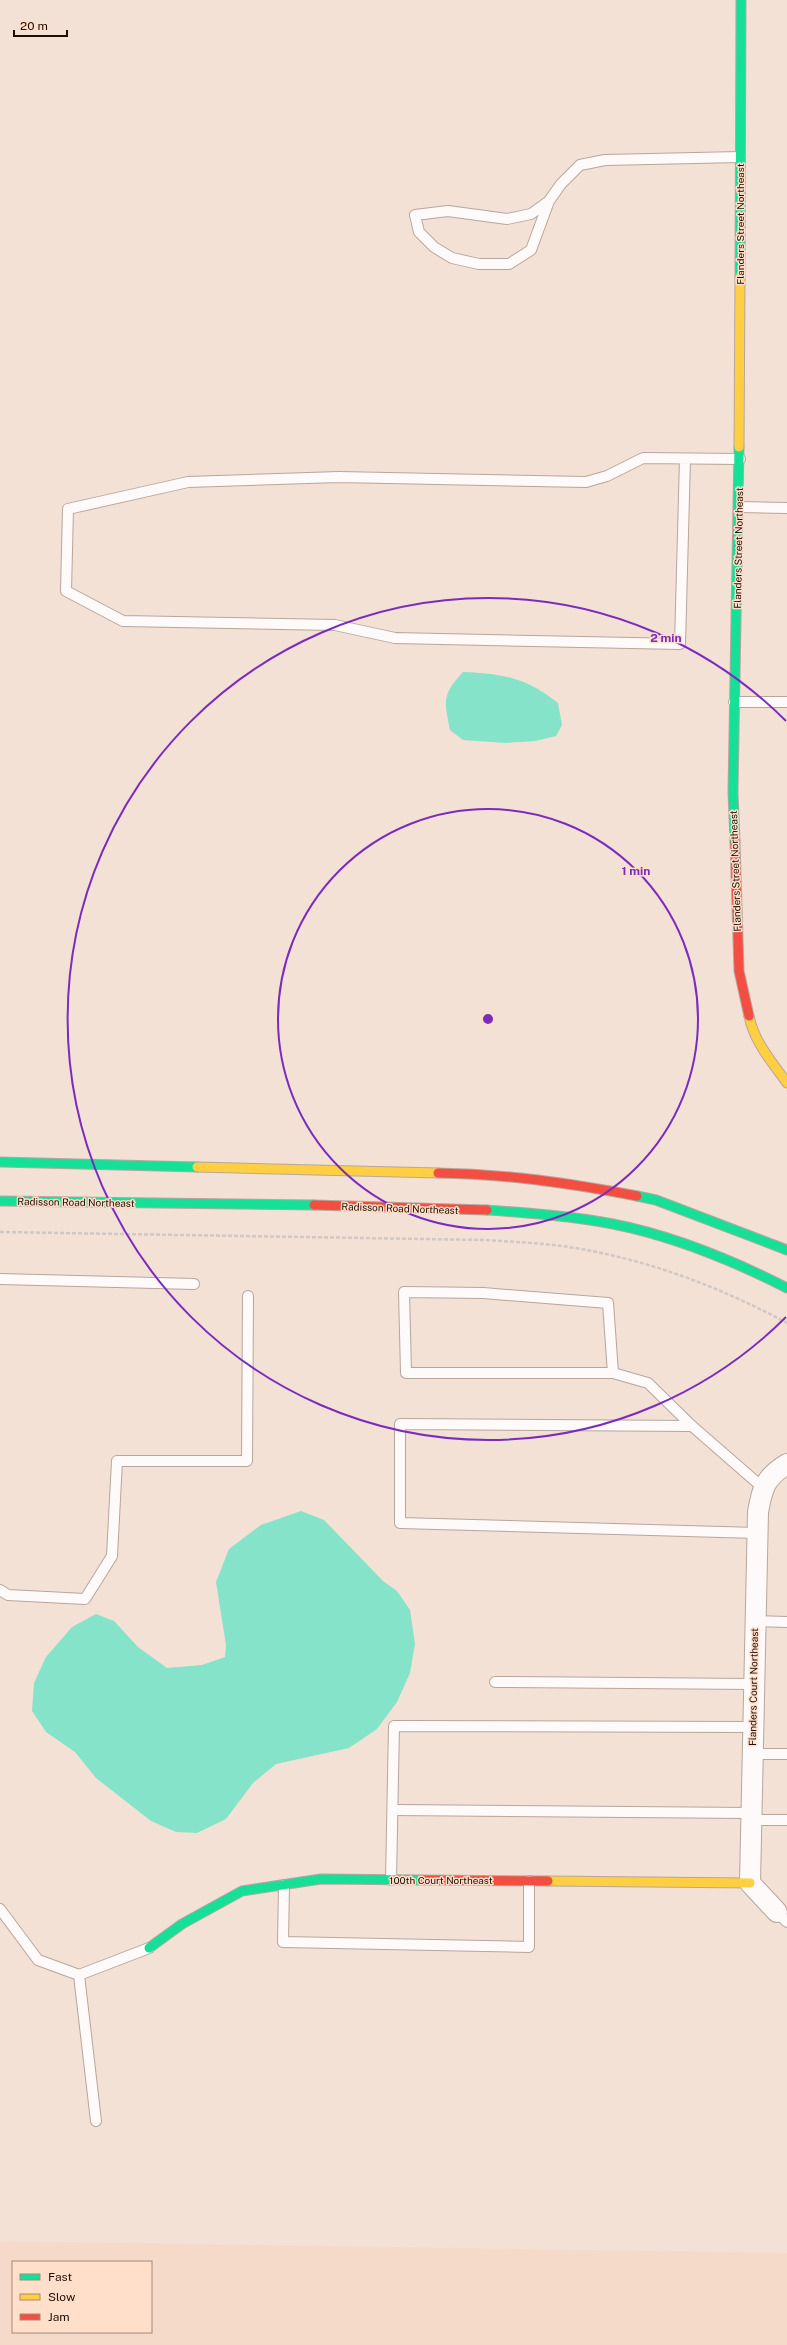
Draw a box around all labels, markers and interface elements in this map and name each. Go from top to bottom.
scale bar [14,12,67,38]
text: 20 m [20,19,48,33]
street label: Flanders Street Northeast [734,163,746,285]
street label: Flanders Street Northeast [731,487,745,609]
text: 2 min [650,631,682,645]
street label: Flanders Street Northeast [727,810,743,932]
text: 1 min [622,864,650,878]
centre of rings [481,1012,495,1026]
street label: Radisson Road Northeast [17,1195,135,1209]
street label: Radisson Road Northeast [341,1200,459,1216]
street label: Flanders Court Northeast [746,1628,760,1746]
street label: 100th Court Northeast [389,1874,493,1886]
legend [12,2261,152,2333]
text: Fast [48,2270,73,2284]
text: Slow [48,2290,76,2304]
text: Jam [48,2310,70,2324]

